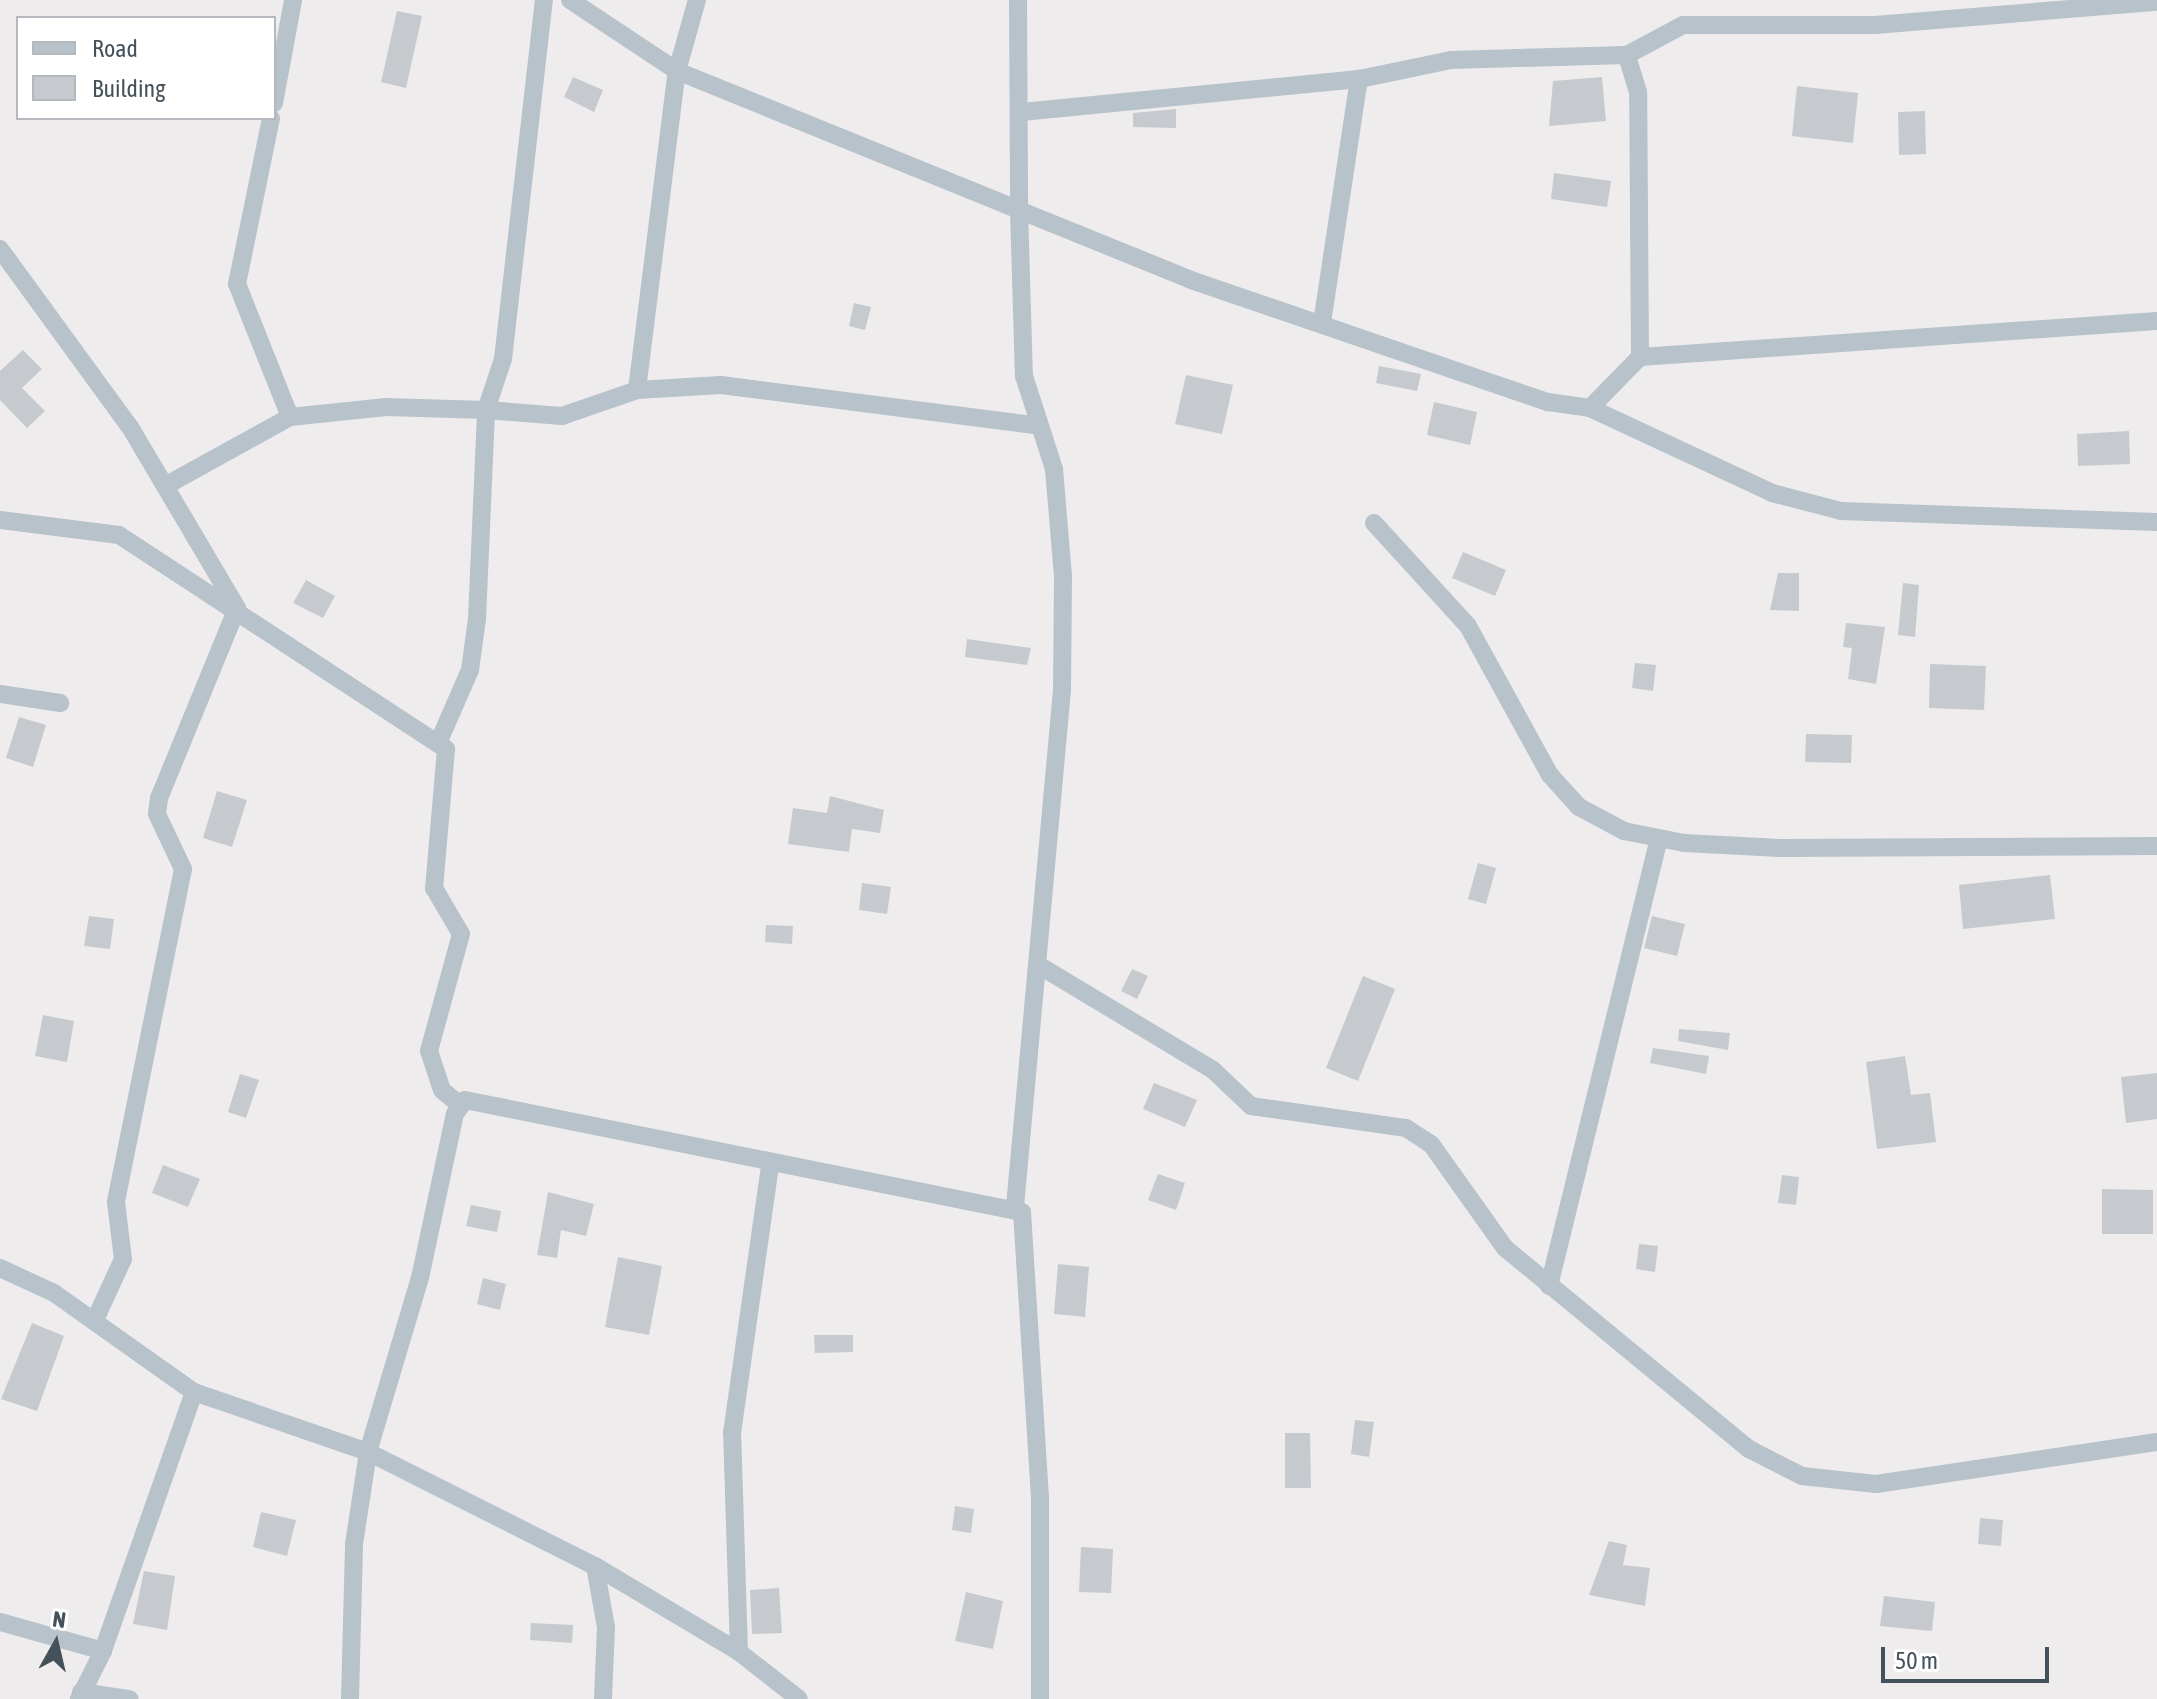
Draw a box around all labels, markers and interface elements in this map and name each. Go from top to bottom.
legend [16,16,276,120]
text: Road [92,35,138,62]
text: Building [92,75,165,102]
north arrow [16,1603,96,1683]
text: N [51,1605,68,1633]
scale bar [1885,1631,2053,1681]
text: 50 m [1895,1647,1938,1674]

